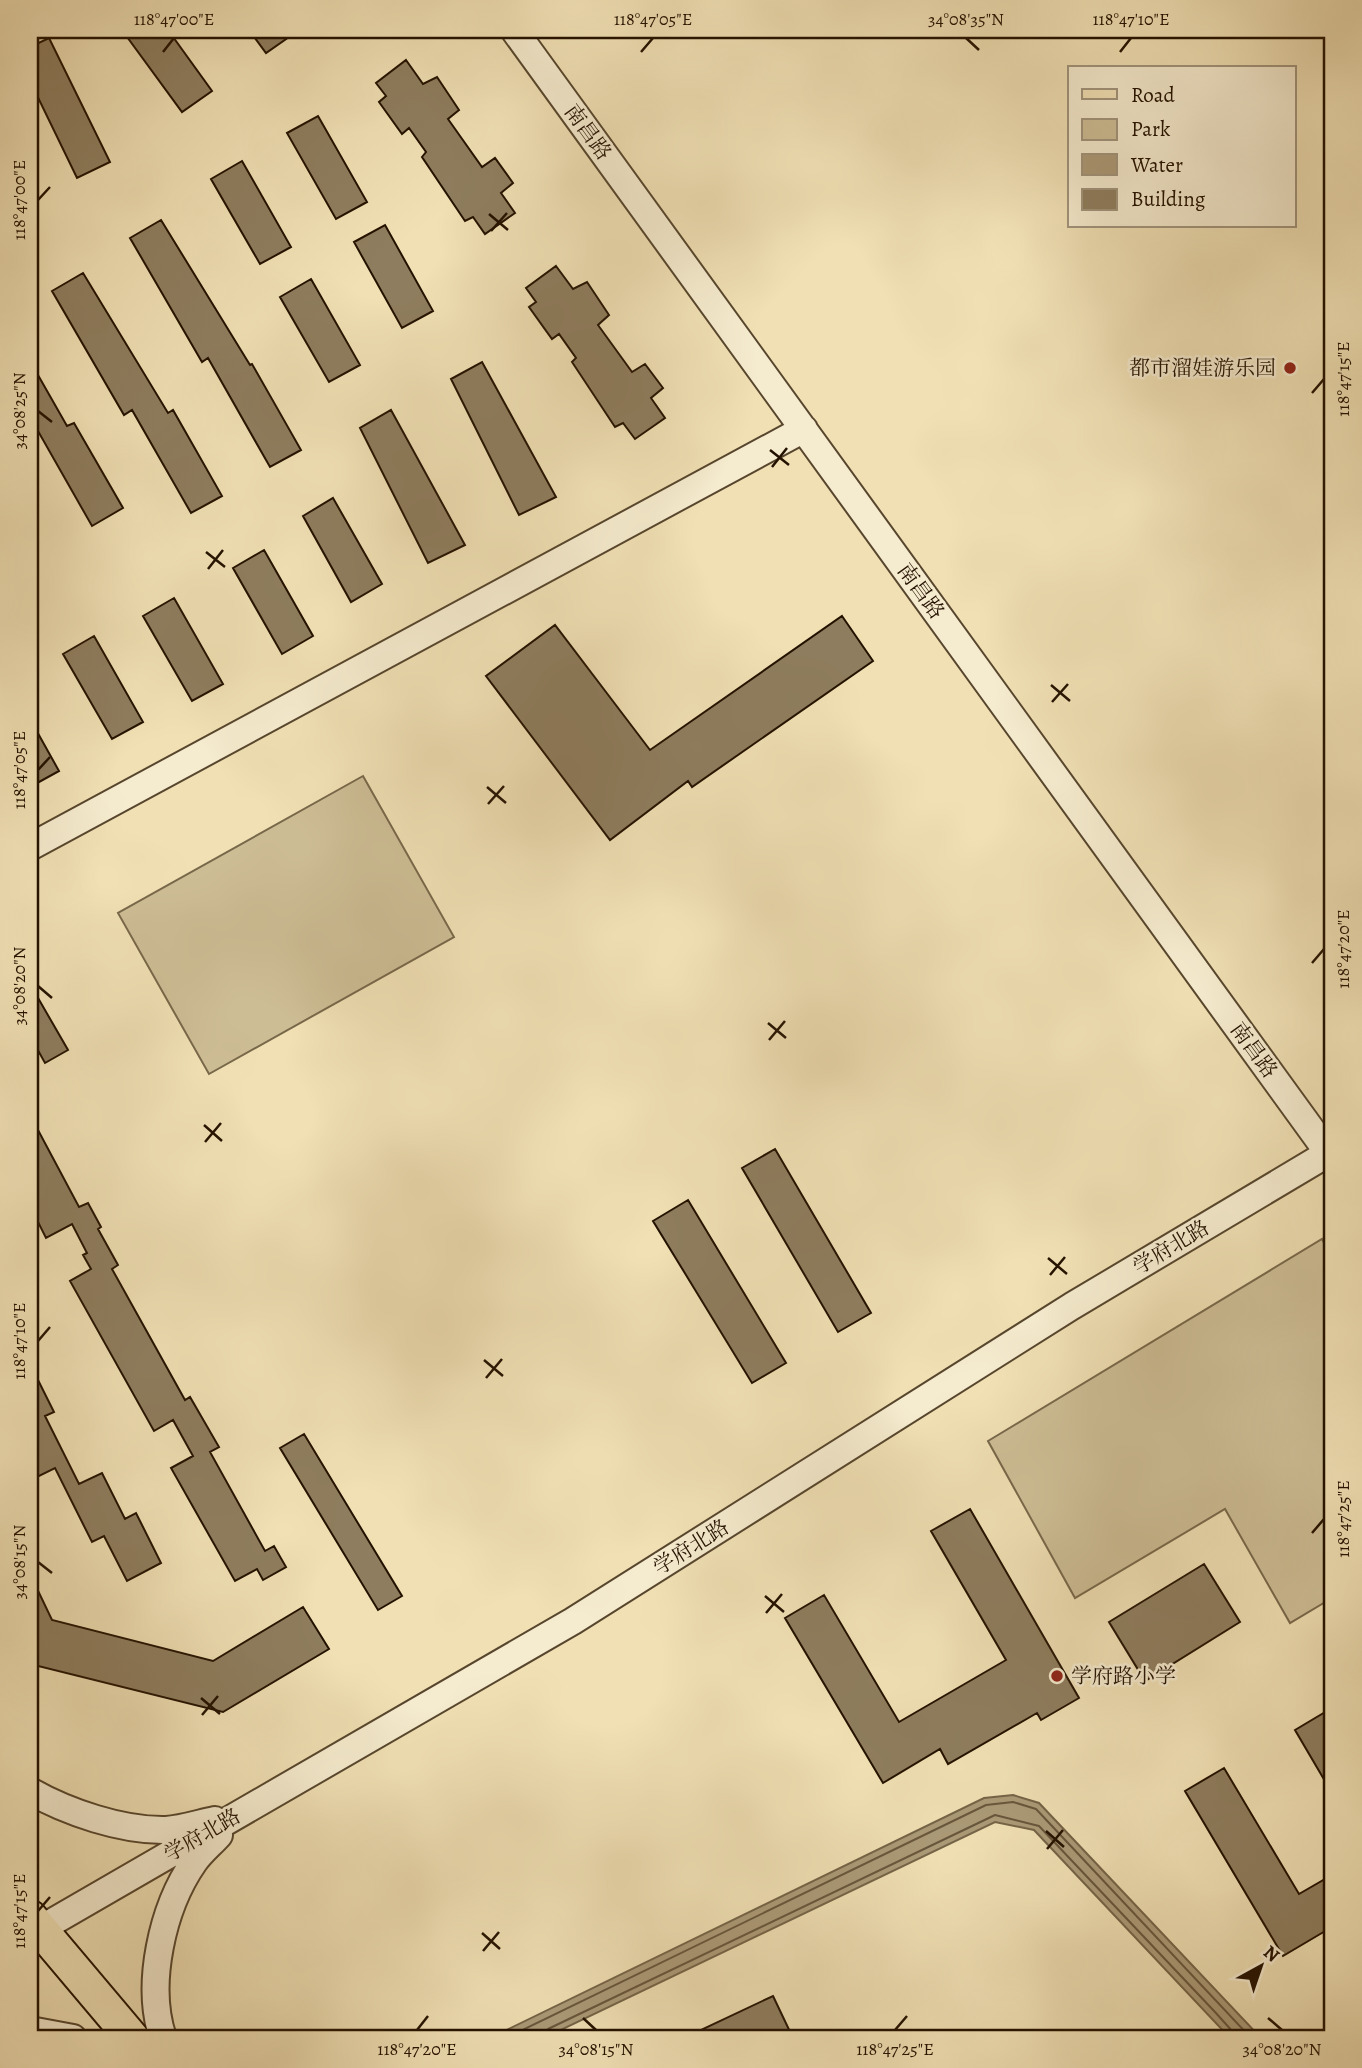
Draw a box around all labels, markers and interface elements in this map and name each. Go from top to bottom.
text: 118°47'00"E [134,7,214,31]
text: 118°47'05"E [614,7,692,31]
text: 34°08'35"N [928,7,1004,31]
text: 118°47'10"E [1092,7,1170,31]
legend [1068,66,1296,228]
text: Road [1131,81,1175,109]
street label: 南昌路 [558,98,618,166]
text: Park [1131,115,1171,143]
text: Water [1130,151,1183,179]
text: 118°47'00"E [7,160,31,240]
text: Building [1131,185,1206,213]
text: 118°47'15"E [1331,341,1355,417]
place label: 都市溜娃游乐园 [1129,354,1276,382]
marker: 都市溜娃游乐园 [1282,360,1298,376]
text: 34°08'25"N [7,372,31,450]
street label: 南昌路 [891,557,951,625]
text: 118°47'05"E [7,731,31,809]
text: 118°47'20"E [1331,909,1355,989]
text: 34°08'20"N [7,946,31,1026]
street label: 南昌路 [1224,1016,1284,1084]
street label: 学府北路 [1128,1213,1214,1281]
text: 118°47'10"E [7,1302,31,1380]
text: 118°47'25"E [1331,1480,1355,1558]
street label: 学府北路 [648,1513,734,1581]
text: 34°08'15"N [7,1525,31,1599]
place label: 学府路小学 [1071,1662,1176,1690]
marker: 学府路小学 [1049,1668,1065,1684]
street label: 学府北路 [159,1802,245,1868]
text: 118°47'15"E [7,1873,31,1949]
north arrow [1226,1932,1296,2002]
text: N [1258,1939,1285,1968]
text: 118°47'20"E [377,2037,457,2061]
text: 34°08'15"N [559,2037,633,2061]
text: 118°47'25"E [856,2037,934,2061]
text: 34°08'20"N [1242,2037,1322,2061]

